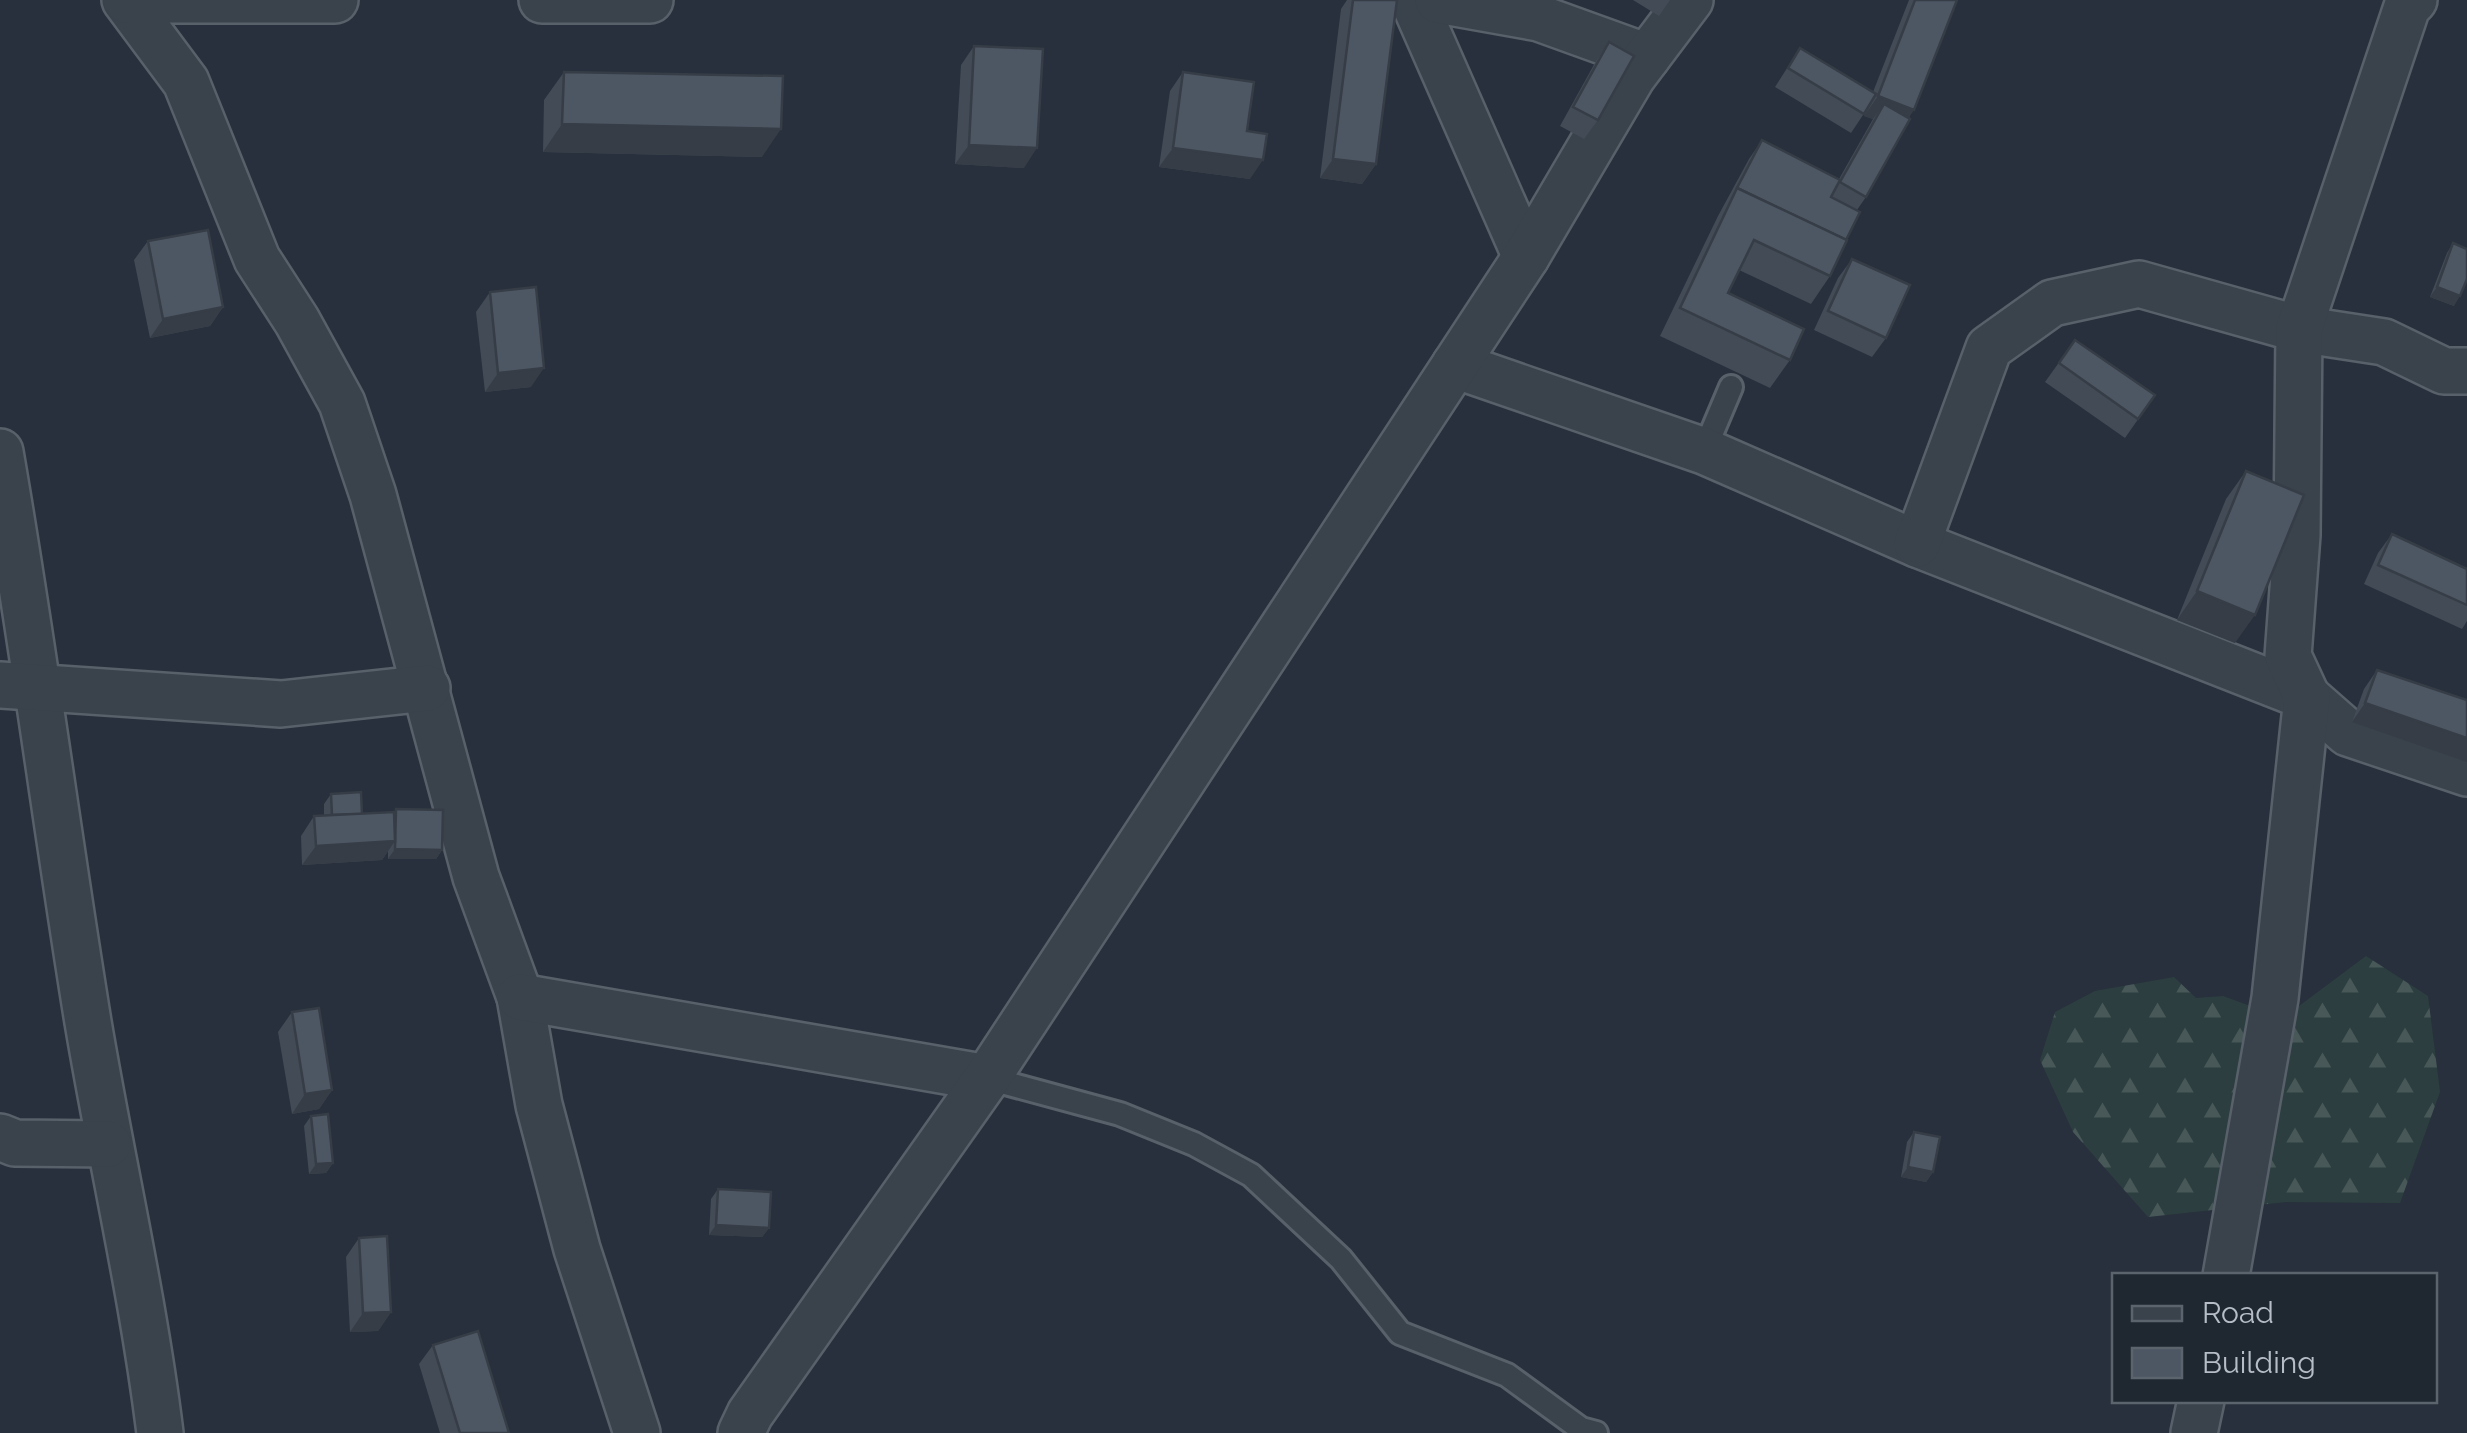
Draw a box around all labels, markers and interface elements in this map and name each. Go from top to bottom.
legend [2112,1273,2437,1403]
text: Road [2202,1295,2274,1330]
text: Building [2202,1345,2316,1380]

